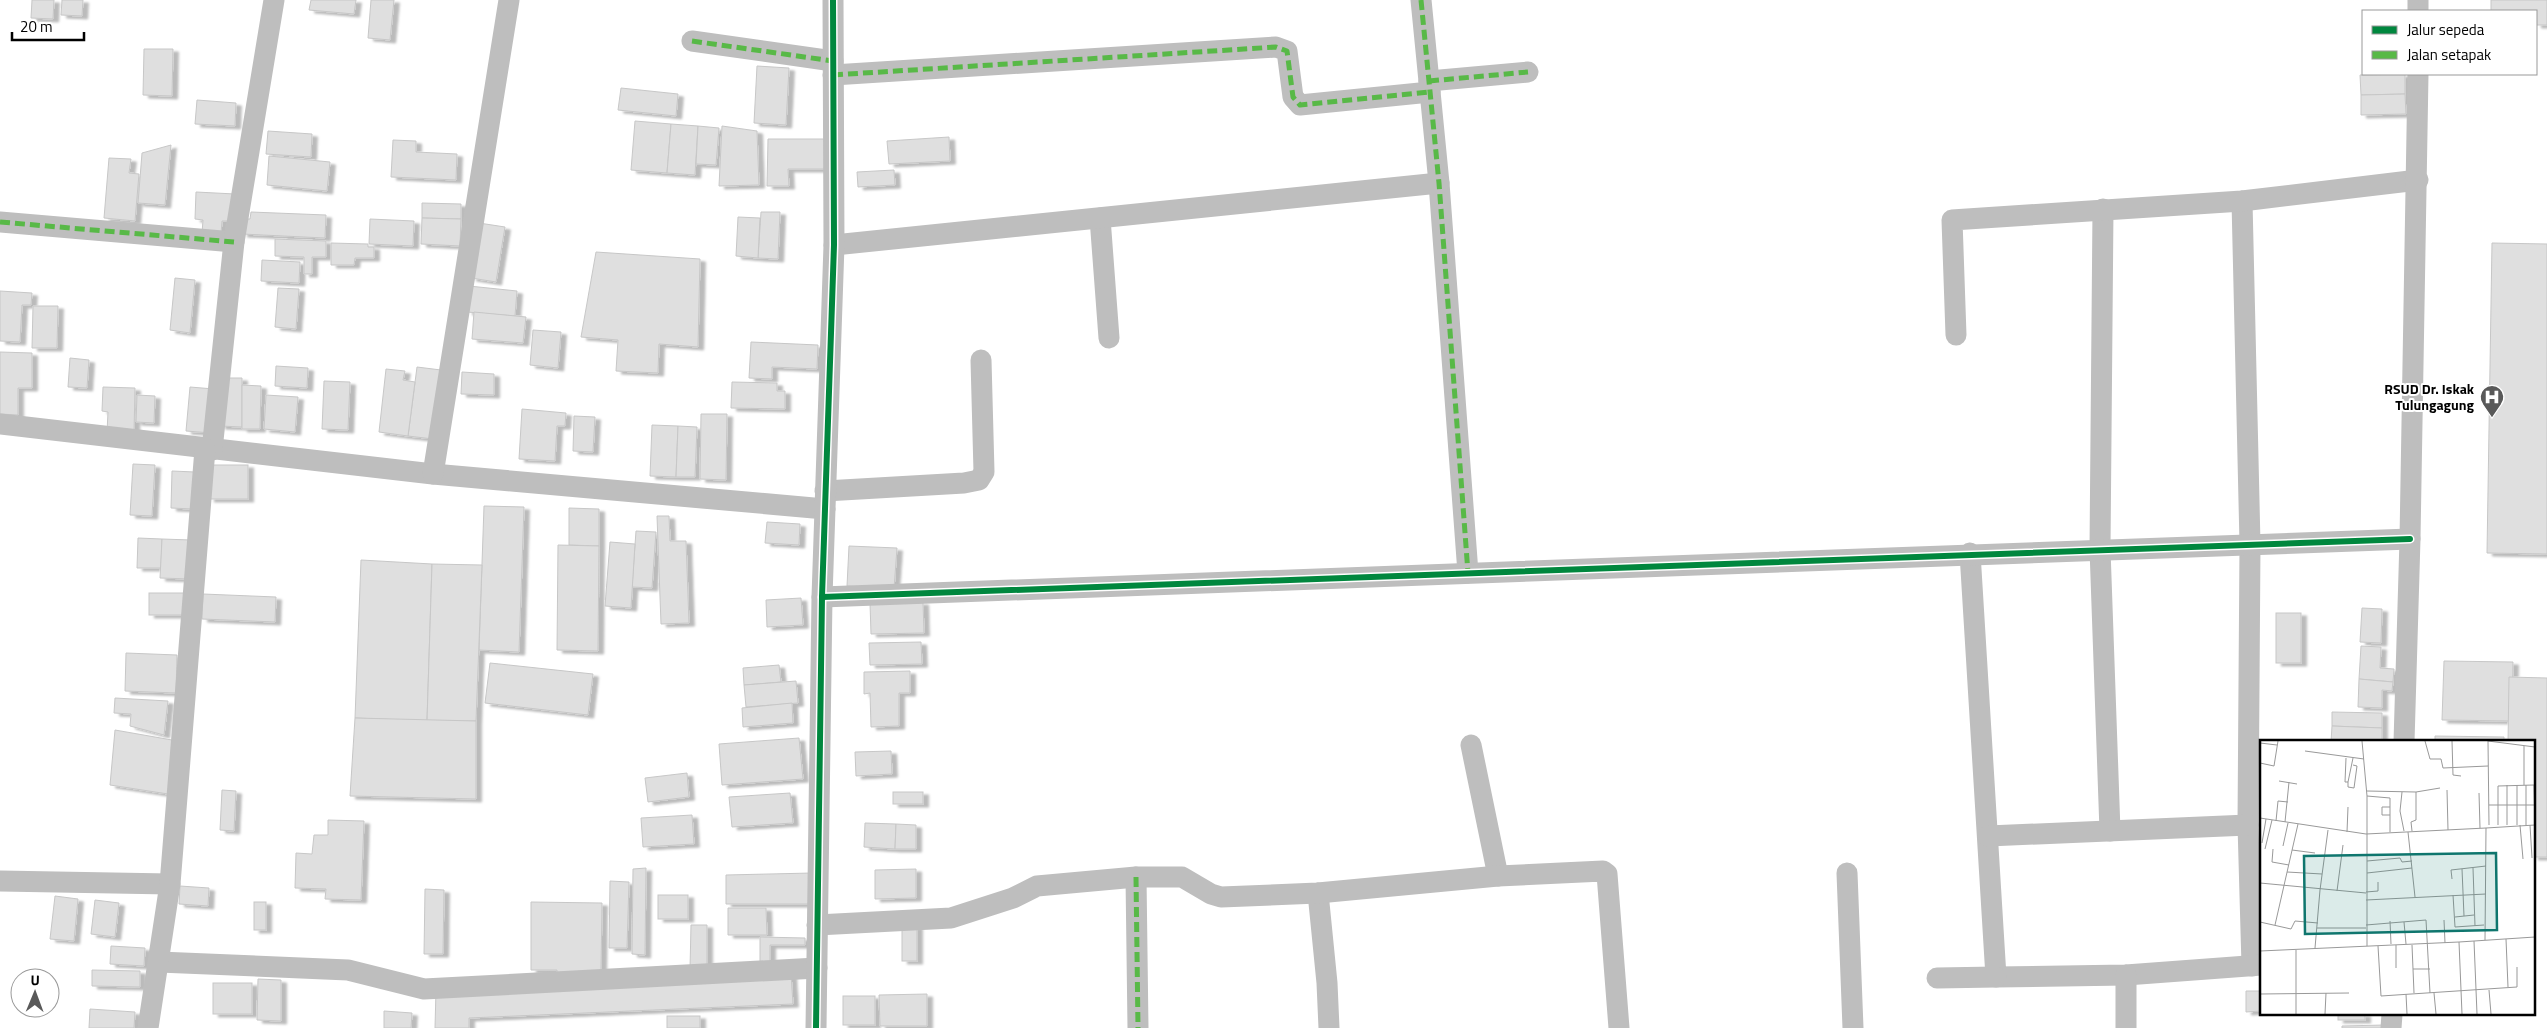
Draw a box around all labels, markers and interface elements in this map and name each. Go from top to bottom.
scale bar [12,10,85,42]
legend [2362,10,2537,75]
text: 20 m [20,15,53,38]
text: Jalur sepeda [2407,18,2485,41]
text: Jalan setapak [2407,43,2491,66]
place label: RSUD Dr. Iskak Tulungagung [2384,378,2475,415]
hospital icon: RSUD Dr. Iskak Tulungagung [2479,384,2505,418]
inset map [2260,740,2534,1016]
north arrow [10,968,60,1018]
text: U [30,969,40,990]

